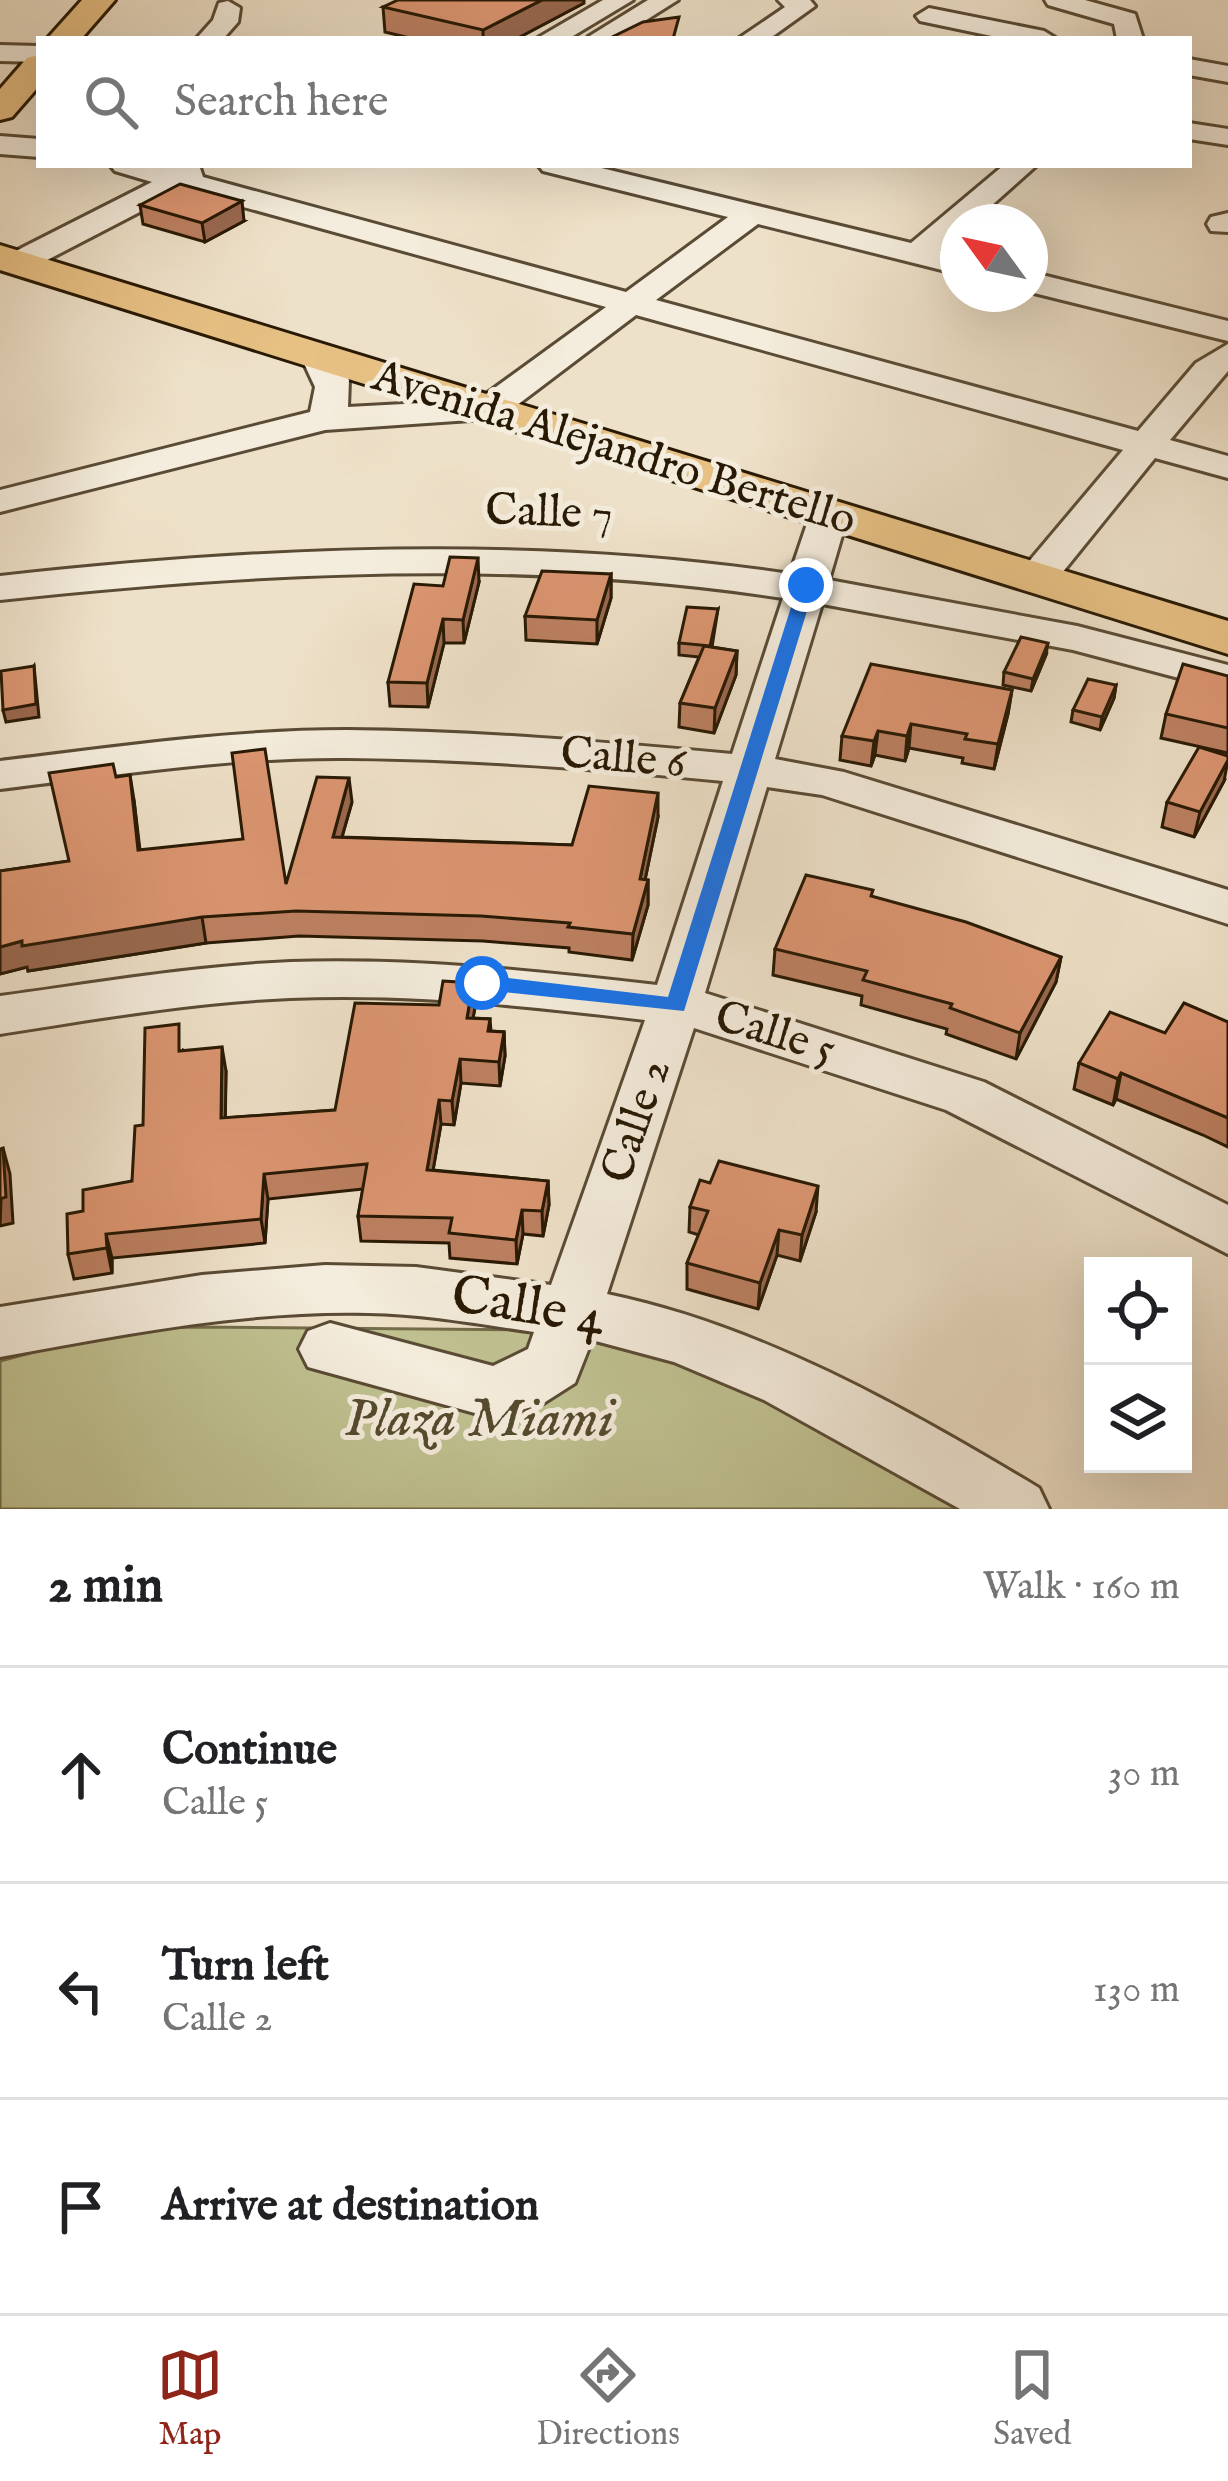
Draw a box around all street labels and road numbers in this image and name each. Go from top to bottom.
street label: Avenida Alejandro Bertello [364,348,863,550]
street label: Calle 7 [484,482,614,544]
street label: Calle 6 [558,725,689,793]
street label: Calle 5 [708,989,842,1079]
street label: Calle 2 [589,1051,685,1191]
street label: Calle 4 [446,1262,610,1354]

